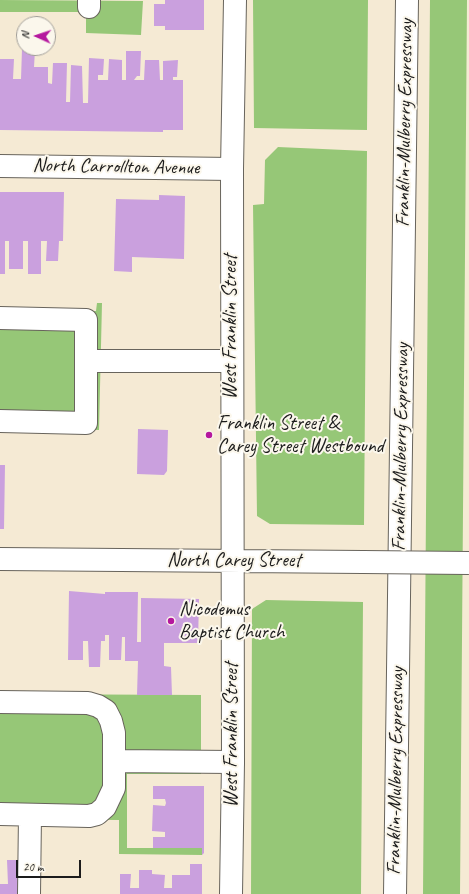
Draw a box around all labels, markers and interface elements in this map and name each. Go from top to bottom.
north arrow [16,16,56,56]
street label: Franklin-Mulberry Expressway [391,19,419,227]
text: N [18,32,32,39]
street label: North Carrollton Avenue [32,154,200,180]
street label: West Franklin Street [219,255,243,399]
street label: Franklin-Mulberry Expressway [387,343,415,551]
place label: Franklin Street & Carey Street Westbound [217,412,383,459]
marker: Franklin Street & Carey Street Westbound [204,430,214,440]
street label: North Carey Street [167,549,301,573]
place label: Nicodemus Baptist Church [179,598,284,645]
marker: Nicodemus Baptist Church [166,616,176,626]
street label: West Franklin Street [220,663,244,807]
street label: Franklin-Mulberry Expressway [382,667,410,875]
scale bar [18,852,83,878]
text: 20 m [23,859,43,875]

